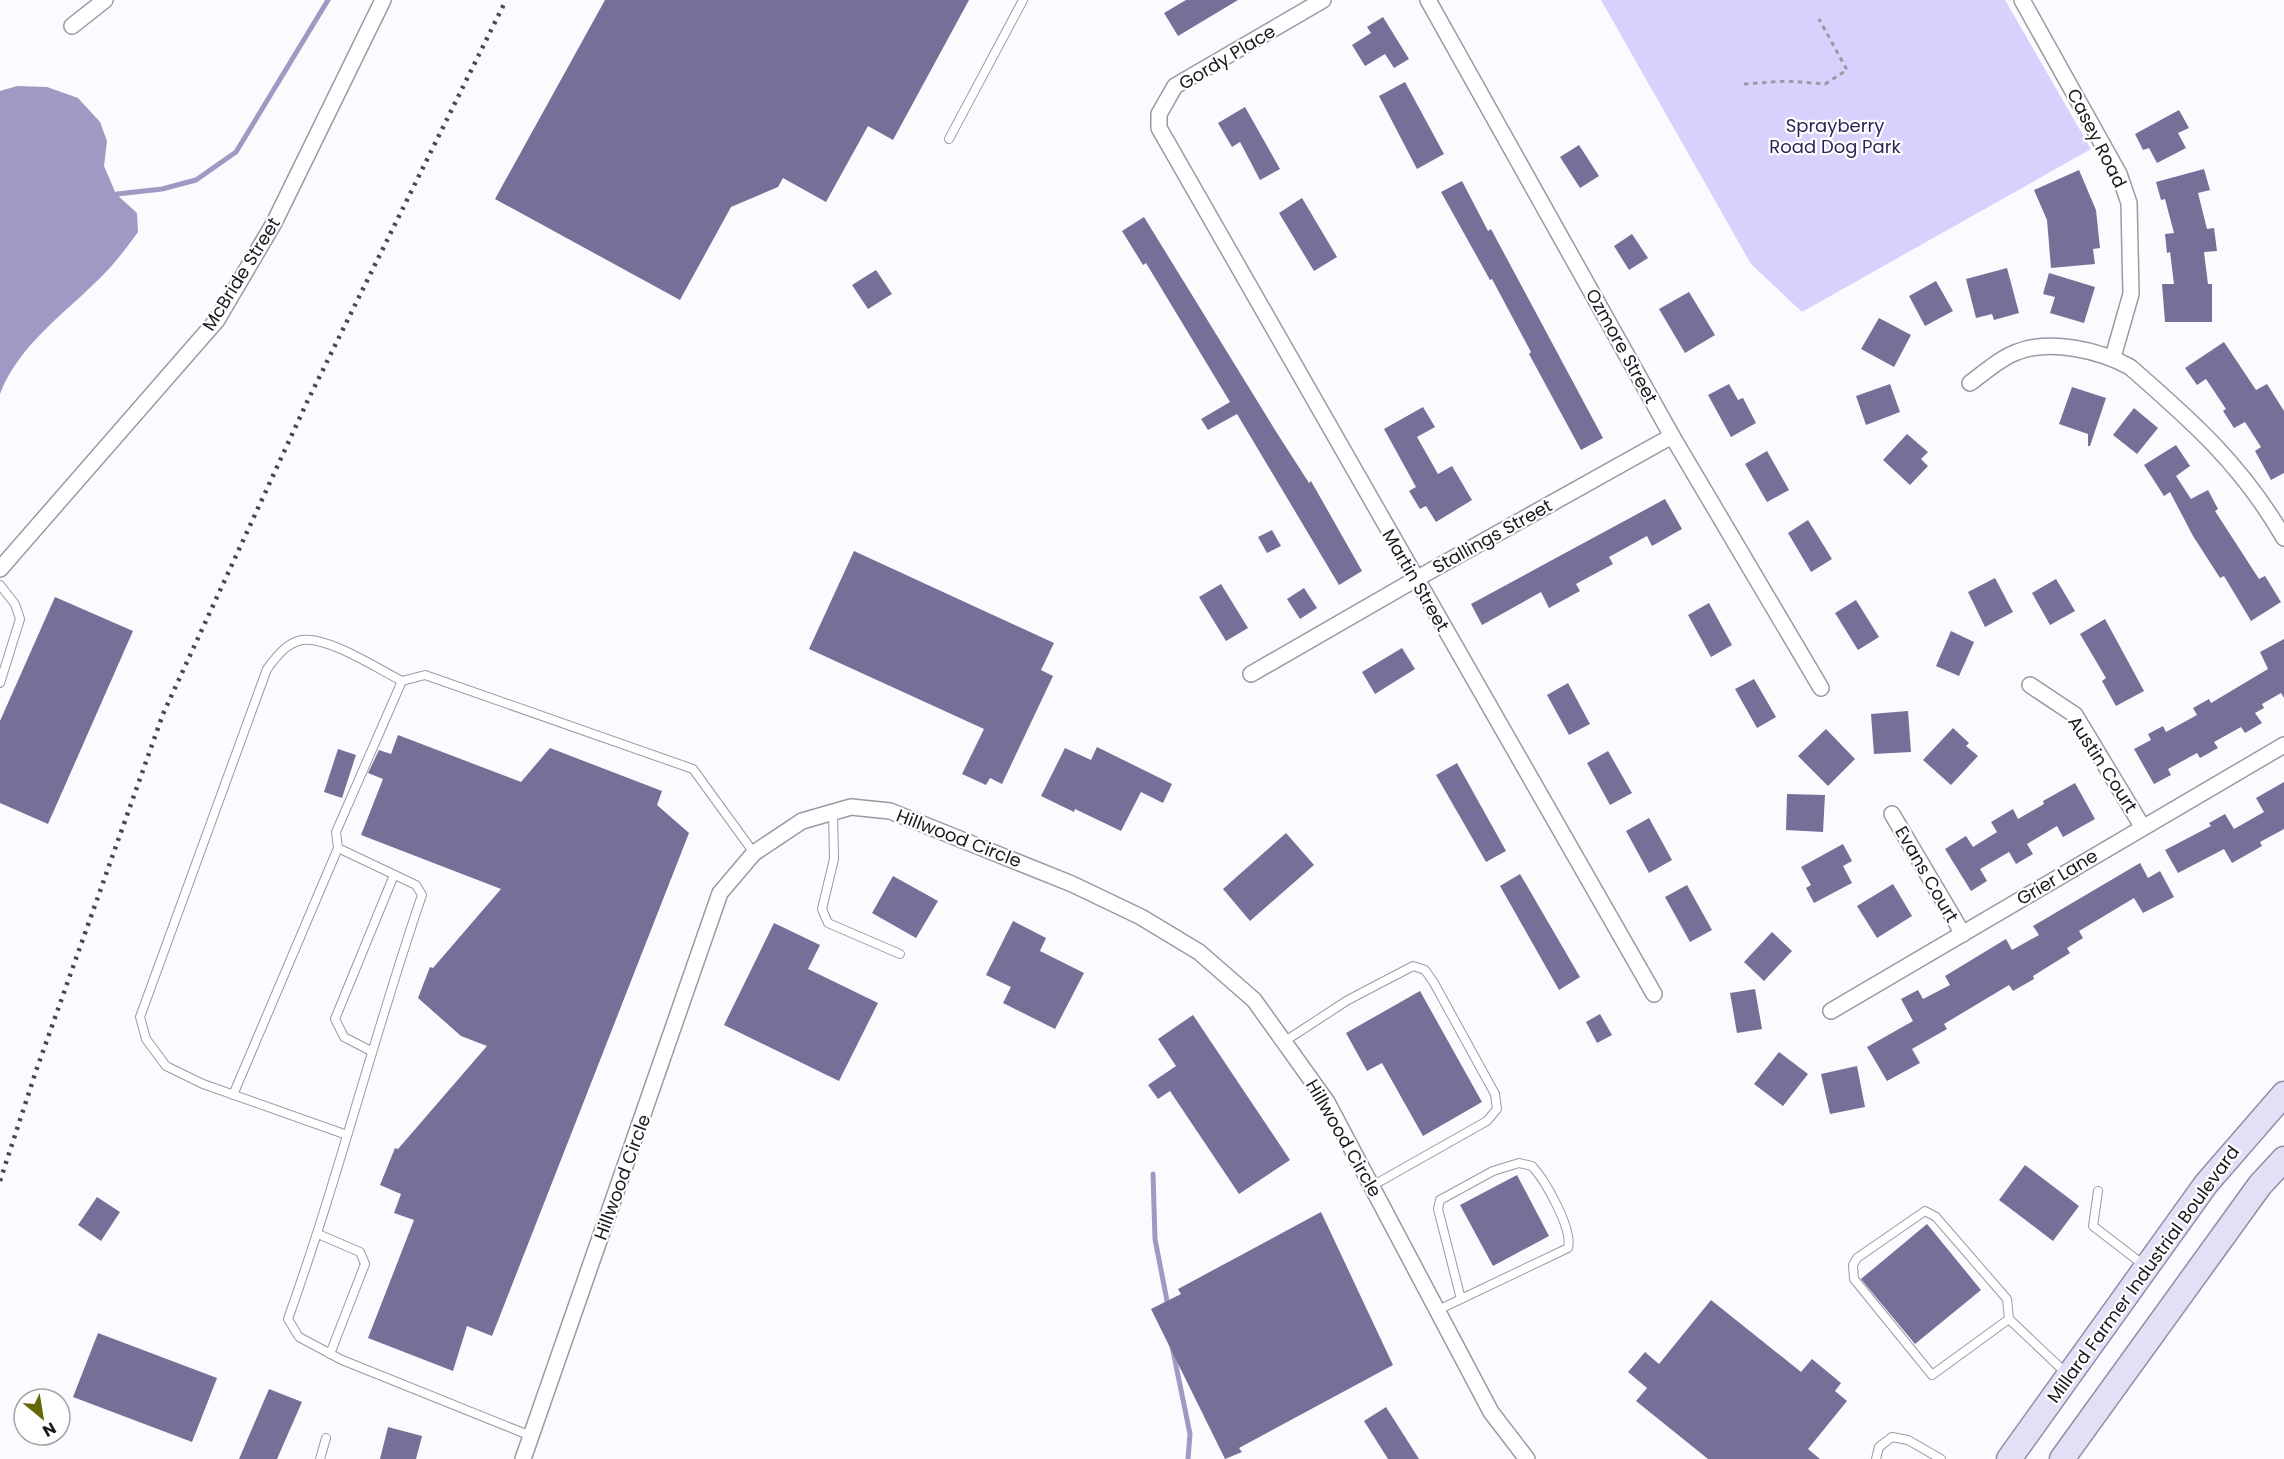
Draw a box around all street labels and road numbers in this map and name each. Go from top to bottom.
street label: Gordy Place [1174,18,1280,96]
street label: Casey Road [2061,84,2133,192]
street label: McBride Street [196,212,286,336]
street label: Ozmore Street [1580,284,1664,408]
street label: Stallings Street [1428,493,1556,579]
street label: Martin Street [1377,524,1455,636]
street label: Austin Court [2062,711,2144,817]
street label: Hillwood Circle [893,803,1025,873]
street label: Evans Court [1889,821,1965,927]
street label: Grier Lane [2012,843,2102,911]
street label: Hillwood Circle [1300,1075,1388,1201]
street label: Hillwood Circle [588,1111,656,1243]
street label: Millard Farmer Industrial Boulevard [2041,1140,2245,1408]

